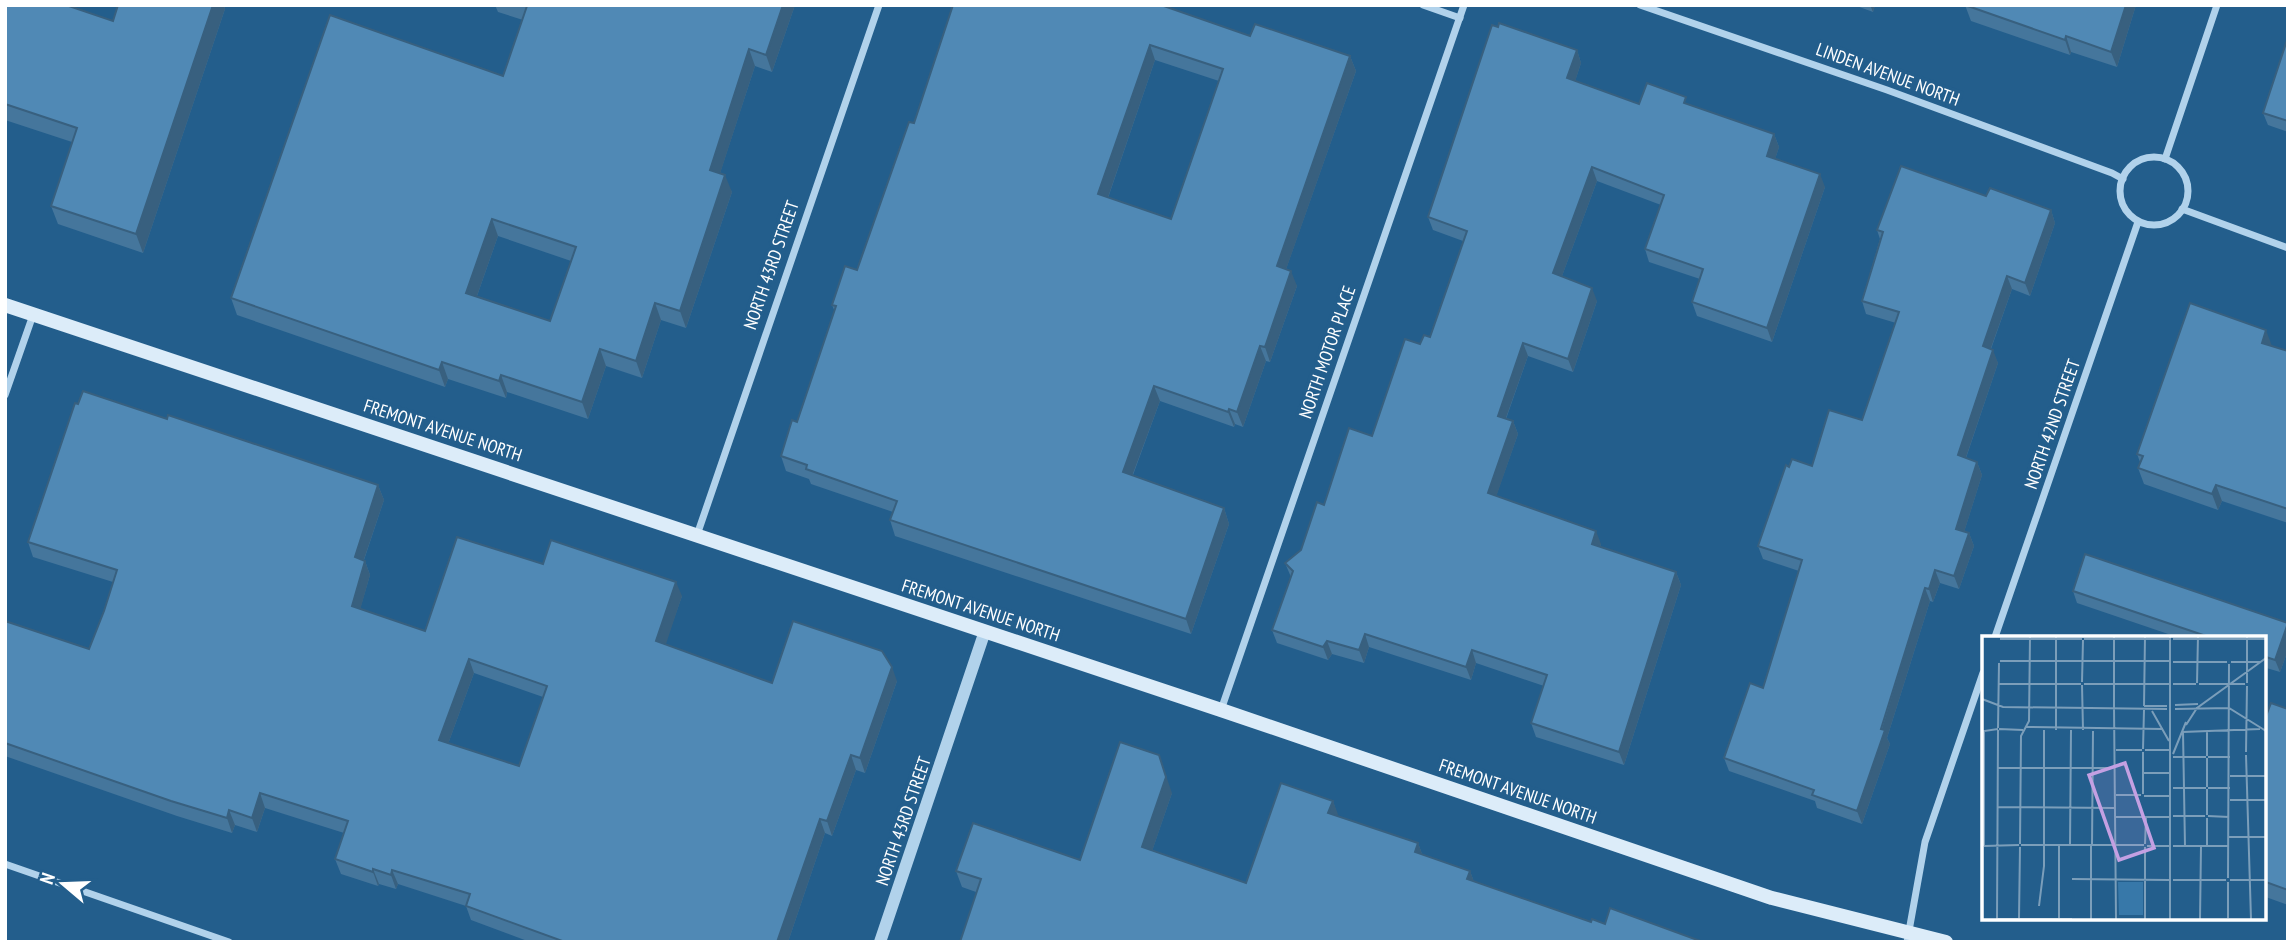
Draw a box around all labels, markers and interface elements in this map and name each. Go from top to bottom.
street label: LINDEN AVENUE NORTH [1813,37,1963,111]
street label: NORTH 43RD STREET [738,197,804,333]
street label: NORTH MOTOR PLACE [1293,283,1361,421]
street label: NORTH 42ND STREET [2019,356,2085,492]
street label: FREMONT AVENUE NORTH [361,394,525,466]
street label: FREMONT AVENUE NORTH [899,574,1063,646]
inset map [1982,636,2265,919]
street label: NORTH 43RD STREET [870,753,936,889]
street label: FREMONT AVENUE NORTH [1436,753,1600,829]
north arrow [28,849,98,919]
text: N [34,870,60,887]

